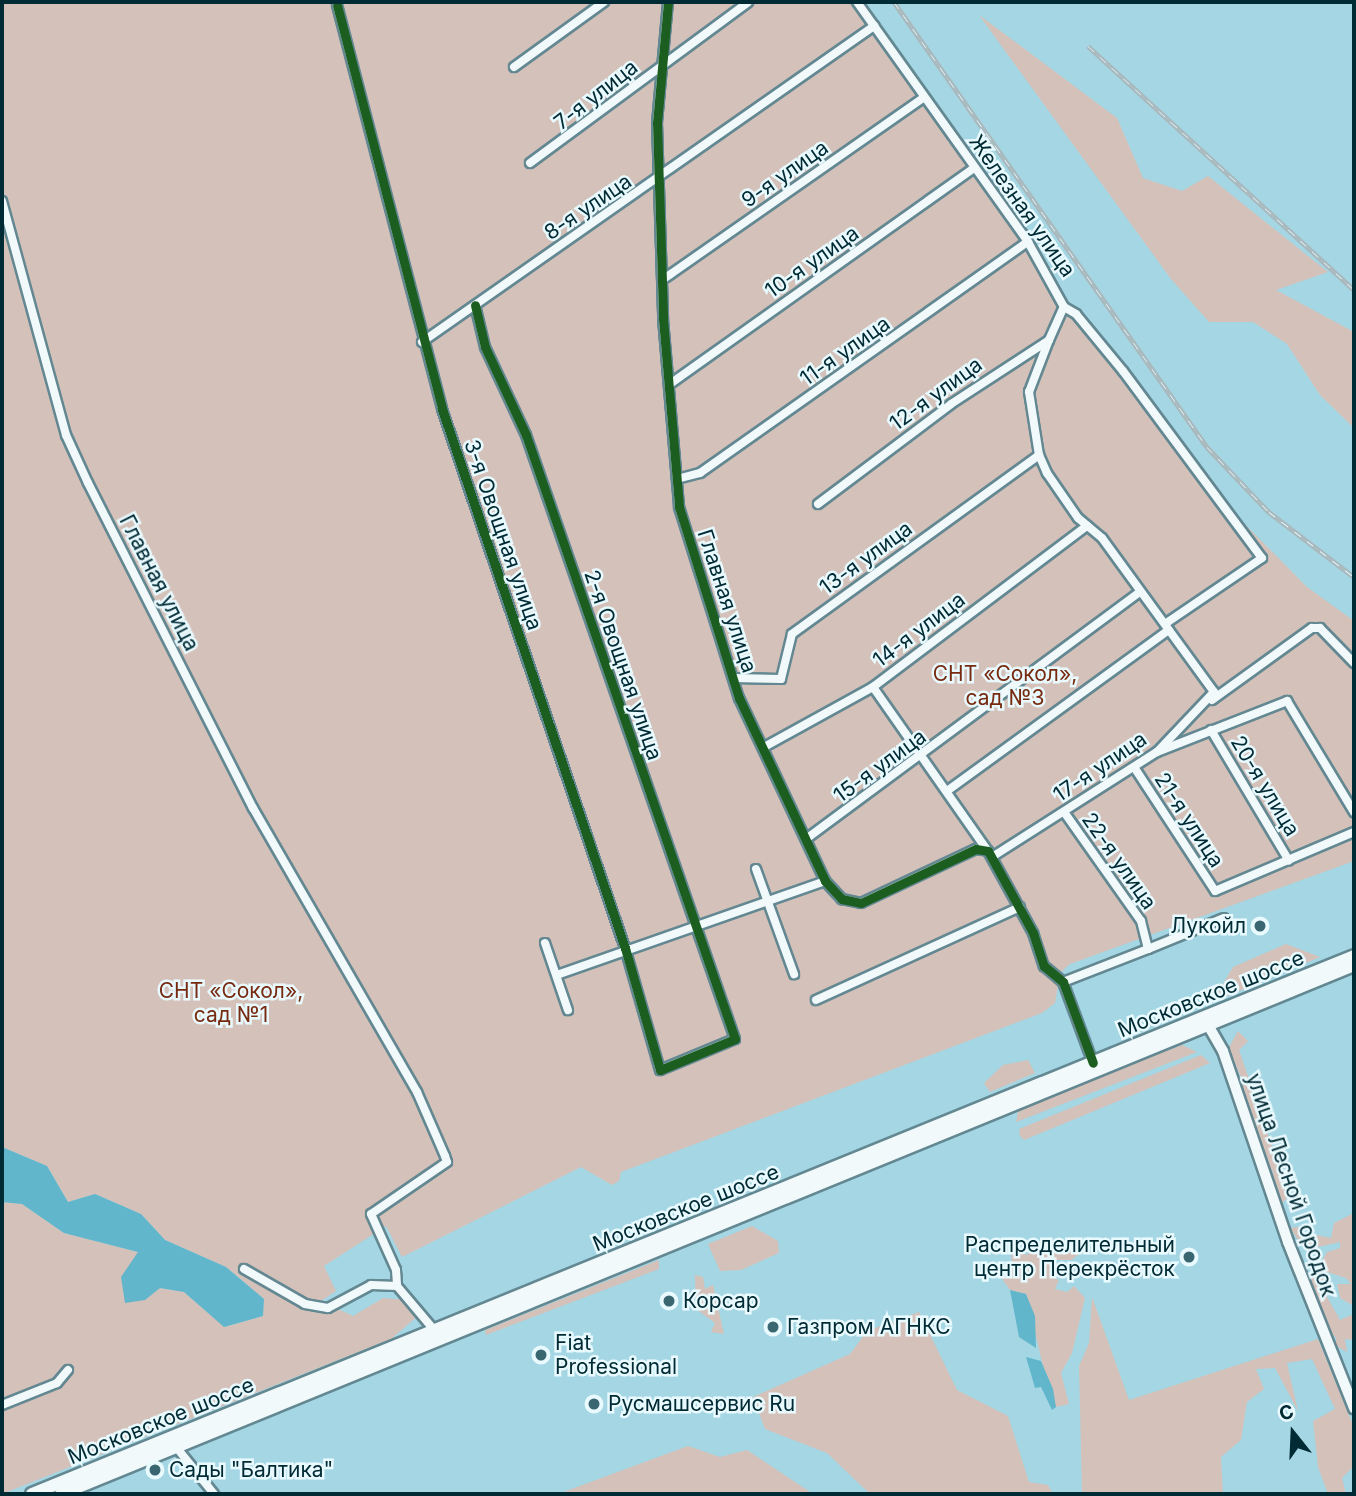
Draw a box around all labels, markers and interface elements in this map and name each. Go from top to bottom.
street label: 7-я улица [549,55,643,135]
street label: Железная улица [964,130,1080,282]
street label: 9-я улица [737,135,833,213]
street label: 8-я улица [540,169,636,245]
street label: 10-я улица [760,221,864,303]
street label: 11-я улица [795,311,895,391]
street label: 12-я улица [885,352,987,436]
street label: 3-я Овощная улица [459,436,547,634]
street label: Главная улица [114,511,204,655]
street label: 13-я улица [815,516,917,600]
street label: Главная улица [692,526,762,676]
street label: 2-я Овощная улица [579,567,667,763]
street label: 14-я улица [868,587,970,673]
park label: СНТ «Сокол», сад №3 [933,661,1077,711]
street label: 15-я улица [829,724,931,808]
street label: 17-я улица [1048,727,1152,807]
street label: 20-я улица [1225,731,1305,841]
street label: 21-я улица [1149,768,1229,872]
street label: 22-я улица [1076,808,1162,914]
place label: Лукойл [1170,913,1246,939]
marker: Лукойл [1252,918,1268,934]
street label: Московское шоссе [1114,945,1308,1043]
park label: СНТ «Сокол», сад №1 [159,978,303,1028]
street label: улица Лесной Городок [1241,1070,1341,1300]
street label: Московское шоссе [589,1159,783,1257]
place label: Распределительный центр Перекрёсток [965,1232,1175,1282]
marker: Распределительный центр Перекрёсток [1181,1249,1197,1265]
place label: Корсар [683,1288,759,1314]
marker: Корсар [661,1293,677,1309]
place label: Газпром АГНКС [787,1314,951,1340]
marker: Газпром АГНКС [765,1319,781,1335]
place label: Fiat Professional [555,1330,677,1380]
marker: Fiat Professional [533,1347,549,1363]
street label: Московское шоссе [64,1372,258,1470]
place label: Русмашсервис Ru [608,1391,795,1417]
marker: Русмашсервис Ru [586,1396,602,1412]
north arrow [1258,1398,1328,1468]
text: С [1276,1399,1297,1426]
place label: Сады "Балтика" [169,1457,333,1483]
marker: Сады "Балтика" [147,1462,163,1478]

